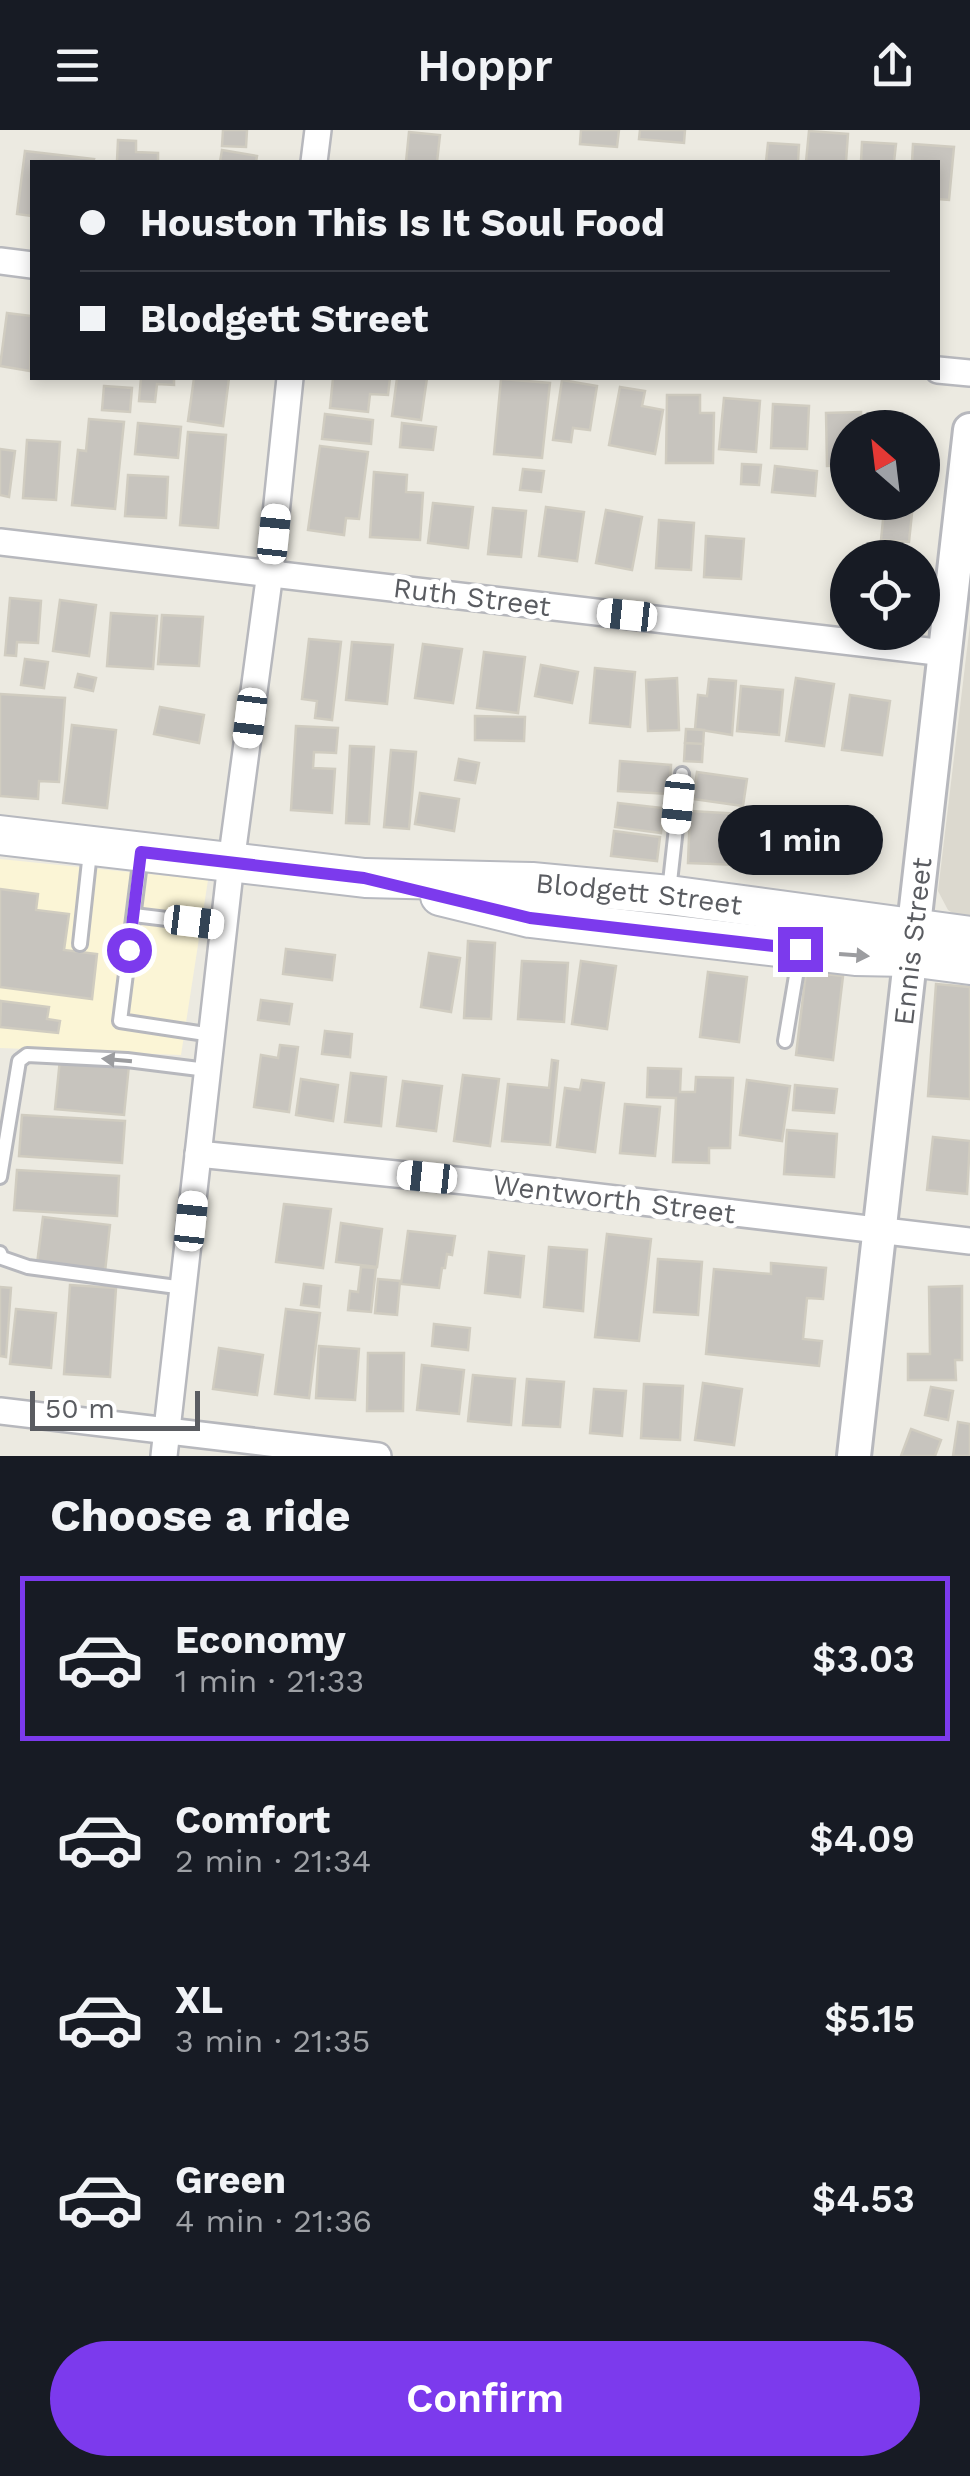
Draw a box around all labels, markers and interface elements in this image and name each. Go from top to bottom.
icon: menu [50,38,105,93]
icon: share [865,38,920,93]
text: Hoppr [417,39,553,92]
text: Houston This Is It Soul Food [140,201,665,245]
text: Blodgett Street [140,297,428,341]
north arrow [830,410,940,520]
map controls [830,410,940,650]
car [256,503,292,565]
button: locate [830,540,940,650]
street label: Ruth Street [391,571,553,623]
car [596,597,658,633]
car [231,686,269,750]
car [660,773,696,835]
callout: 1 min [718,804,882,874]
text: 1 min [759,821,842,859]
street label: Ennis Street [886,855,938,1027]
street label: Blodgett Street [534,866,744,921]
car [162,903,226,941]
route end [778,927,823,972]
route start [107,928,152,973]
one-way arrow [839,947,871,963]
one-way arrow [101,1051,133,1067]
car [396,1159,458,1195]
street label: Wentworth Street [491,1168,737,1230]
car [173,1190,209,1252]
scale bar [30,1386,200,1430]
text: 50 m [45,1392,115,1425]
text: Choose a ride [50,1489,350,1542]
icon: car [55,1614,145,1704]
text: Economy [175,1618,346,1662]
text: $3.03 [812,1637,915,1681]
text: 1 min · 21:33 [175,1662,364,1700]
icon: car [55,1794,145,1884]
text: Comfort [175,1798,330,1842]
text: $4.09 [809,1817,915,1861]
text: 2 min · 21:34 [175,1842,371,1880]
icon: car [55,1974,145,2064]
text: XL [175,1978,223,2022]
text: $5.15 [824,1997,915,2041]
text: 3 min · 21:35 [175,2022,370,2060]
icon: car [55,2154,145,2244]
text: Green [175,2158,286,2202]
text: $4.53 [812,2177,915,2221]
text: 4 min · 21:36 [175,2202,372,2240]
button: Confirm [50,2341,920,2456]

